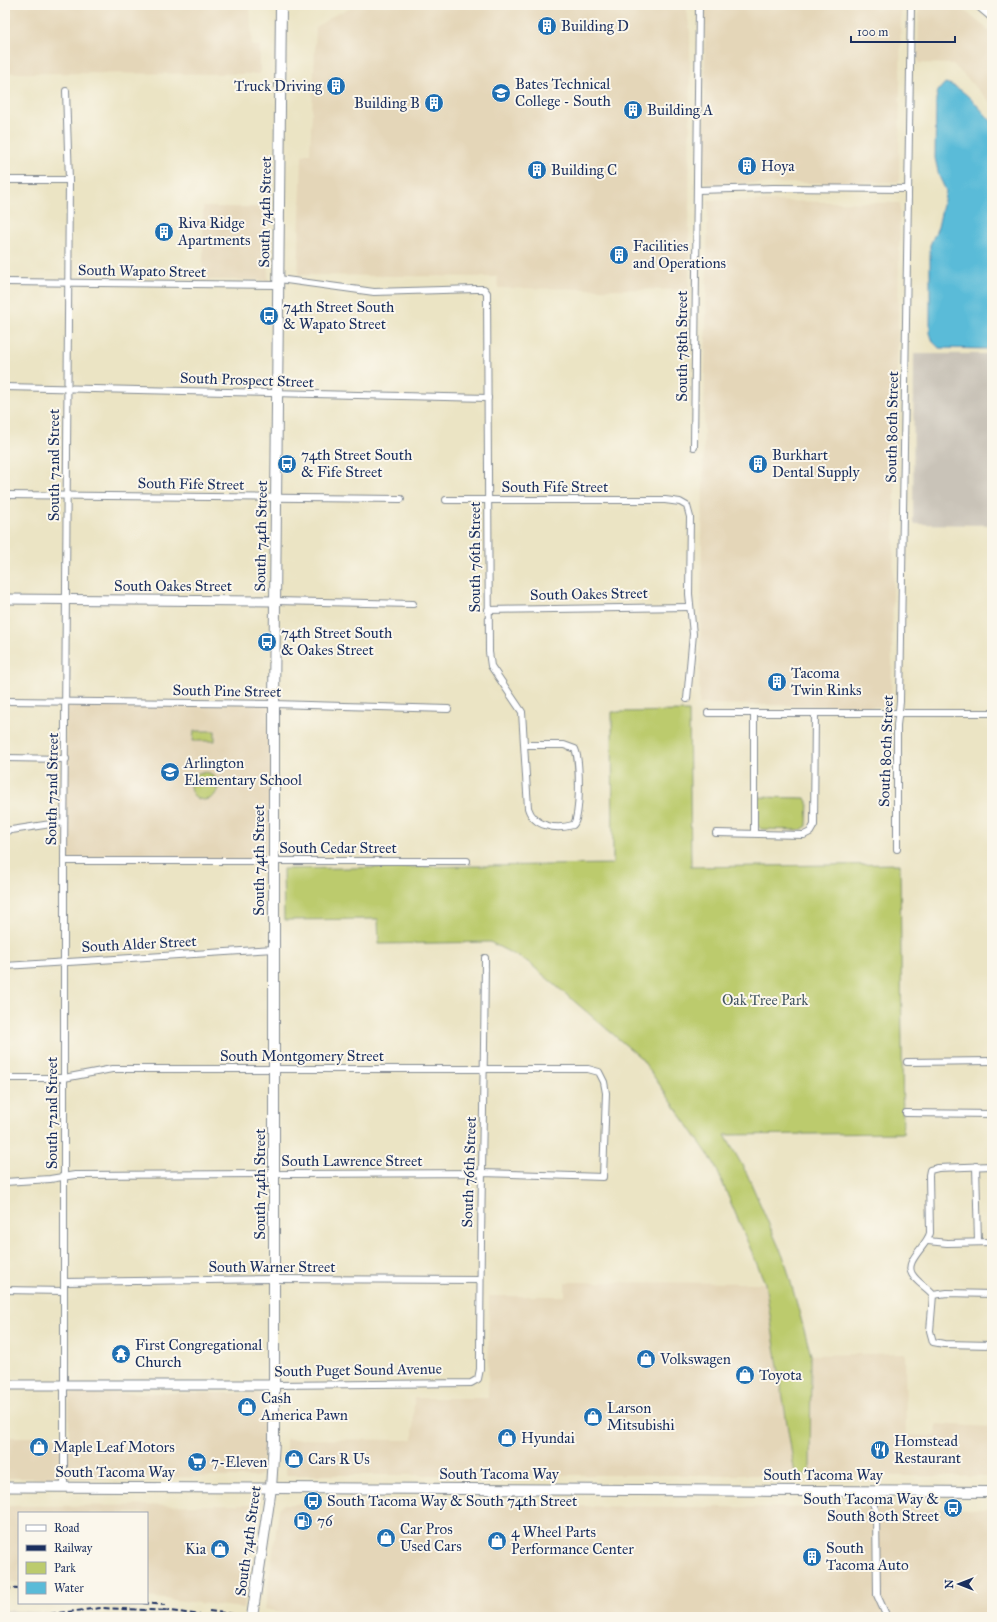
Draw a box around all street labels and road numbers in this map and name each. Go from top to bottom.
street label: South 74th Street [255,156,275,268]
street label: South Wapato Street [78,261,207,281]
street label: South 78th Street [673,290,691,402]
street label: South Prospect Street [180,369,315,391]
street label: South 80th Street [882,370,902,483]
street label: South 72nd Street [45,408,63,521]
street label: South Fife Street [137,474,245,494]
street label: South Fife Street [502,478,609,496]
street label: South 74th Street [251,480,271,592]
street label: South 76th Street [466,501,484,612]
street label: South Oakes Street [114,577,233,595]
street label: South Oakes Street [530,584,649,604]
street label: South Pine Street [172,681,282,701]
street label: South 80th Street [875,694,897,807]
street label: South 72nd Street [42,732,62,846]
street label: South 74th Street [250,804,268,916]
street label: South Cedar Street [279,839,397,857]
street label: South Alder Street [81,932,198,956]
street label: South Montgomery Street [220,1047,385,1065]
street label: South 72nd Street [43,1056,61,1169]
street label: South 76th Street [458,1116,480,1228]
street label: South 74th Street [251,1128,269,1240]
street label: South Lawrence Street [281,1152,423,1170]
street label: South Warner Street [208,1258,336,1276]
street label: South Puget Sound Avenue [274,1360,442,1380]
street label: South Tacoma Way [55,1463,176,1481]
street label: South Tacoma Way [439,1465,560,1483]
street label: South Tacoma Way [763,1466,884,1484]
street label: South 74th Street [231,1484,265,1597]

